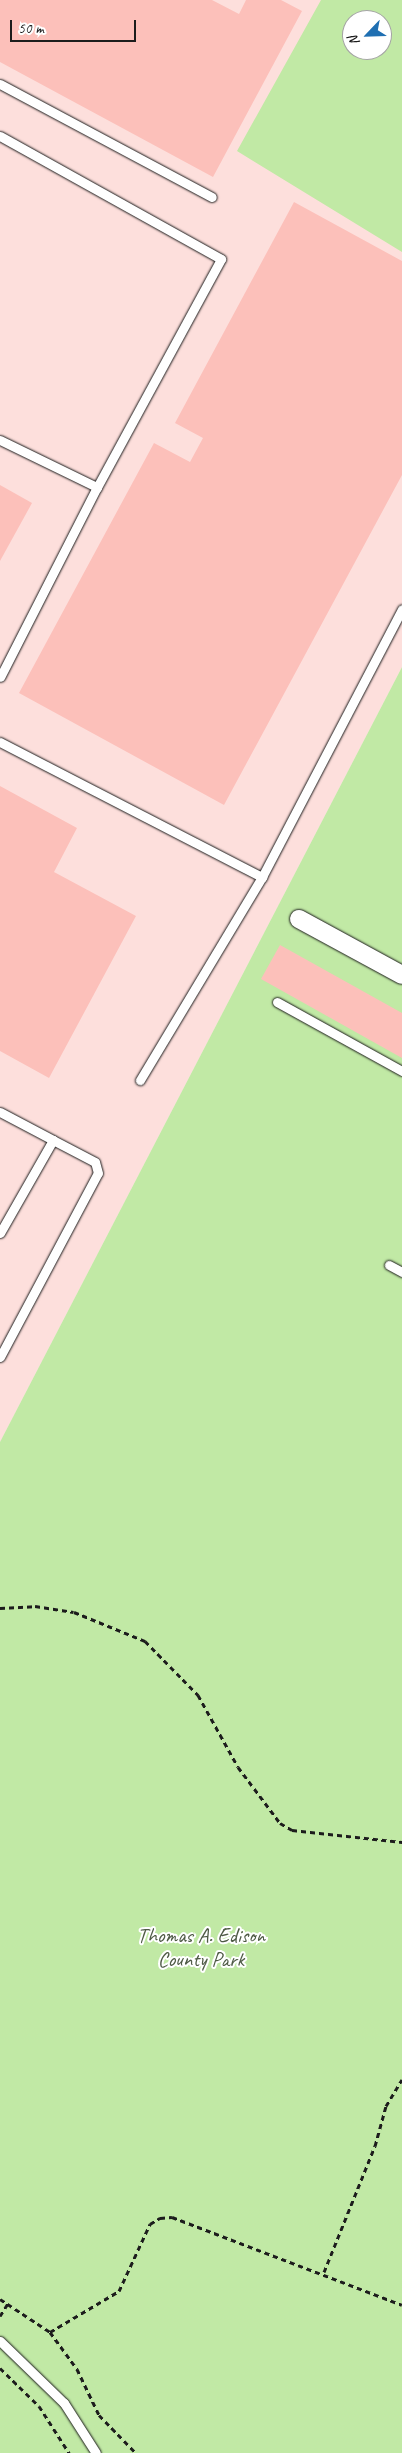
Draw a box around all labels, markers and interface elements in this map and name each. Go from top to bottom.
scale bar [12,10,139,42]
north arrow [342,10,392,60]
text: 50 m [18,19,44,38]
text: N [344,33,363,48]
park label: Thomas A. Edison County Park [137,1922,265,1972]

